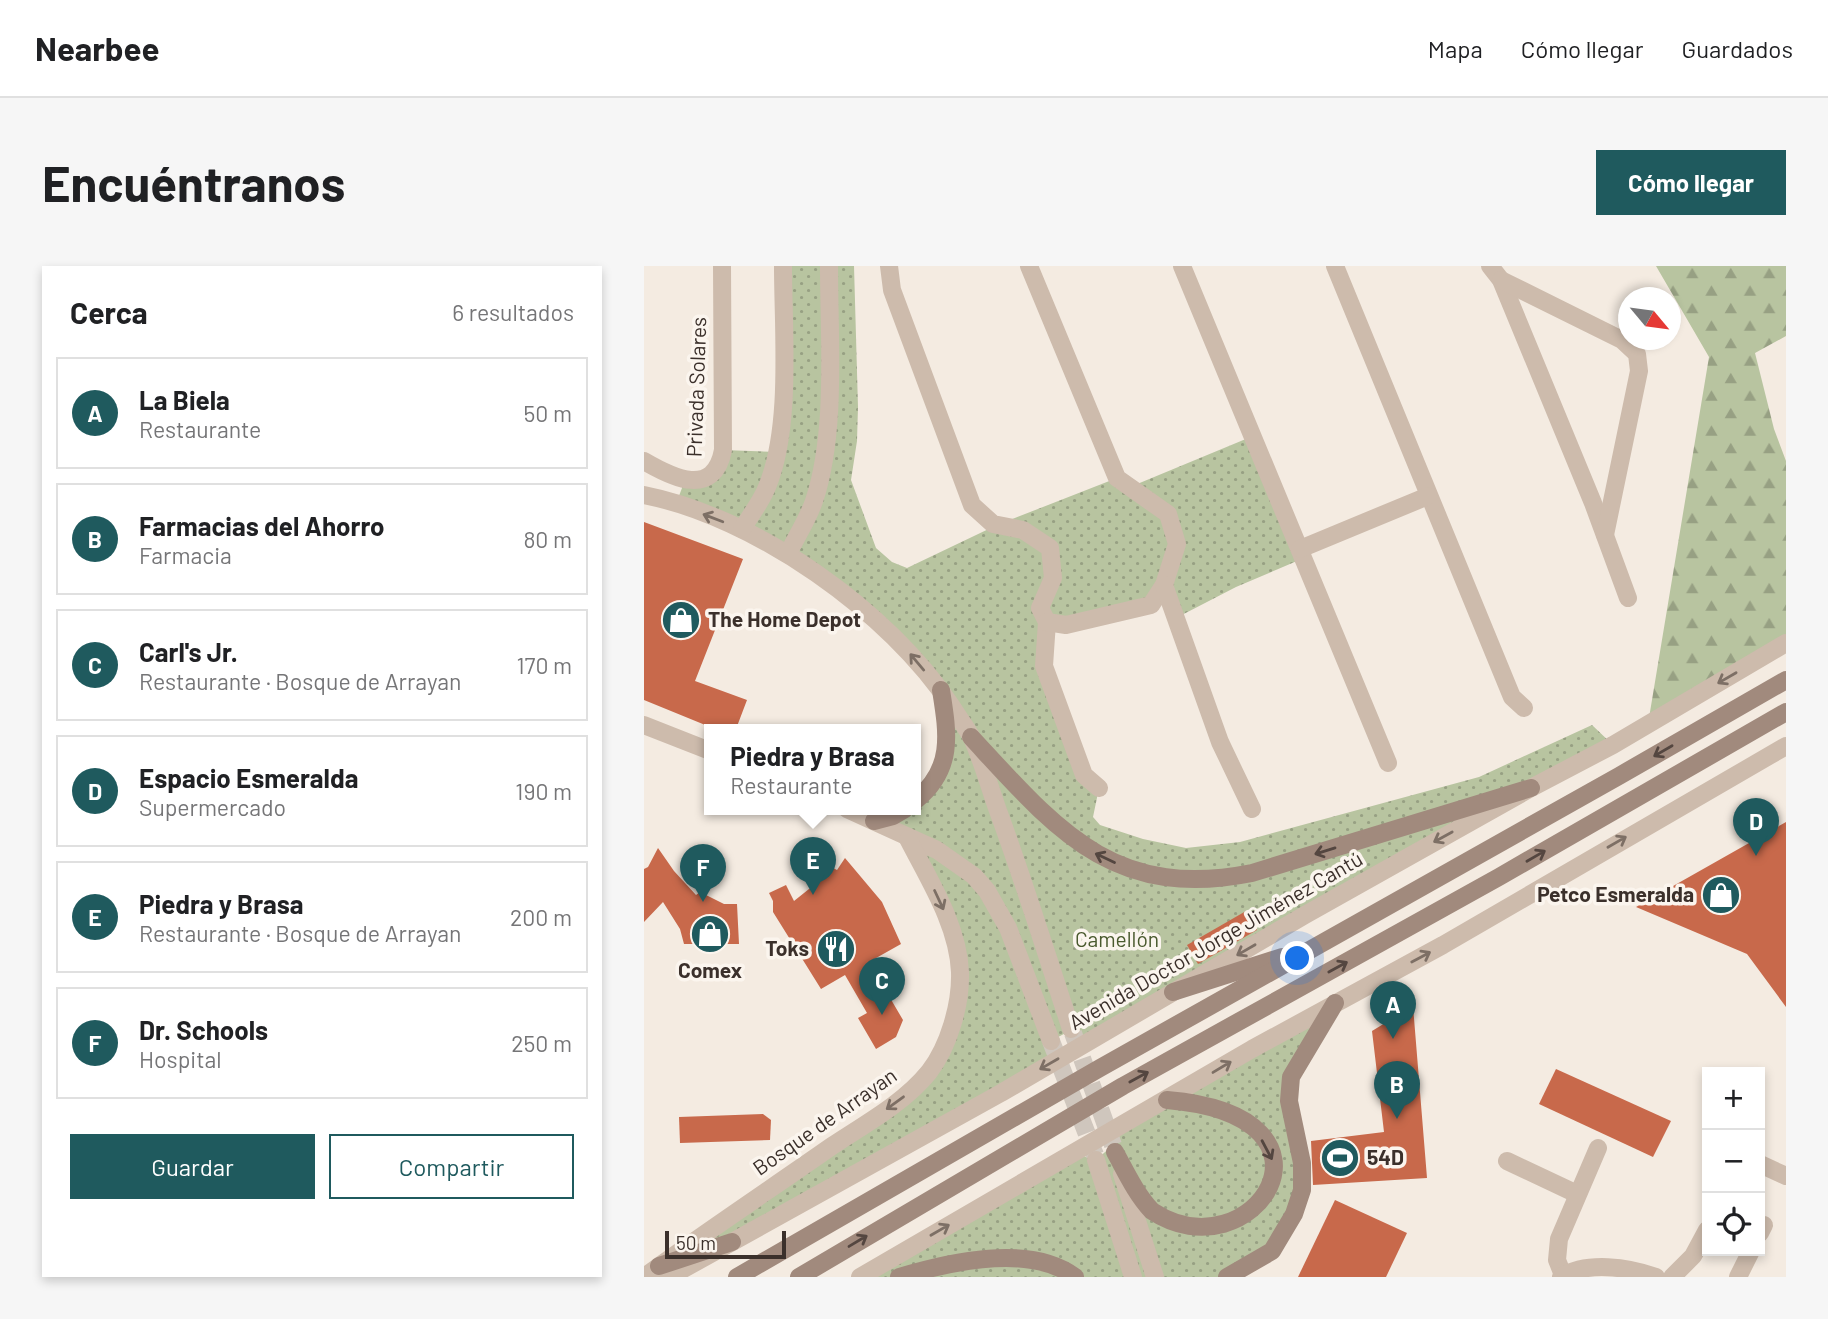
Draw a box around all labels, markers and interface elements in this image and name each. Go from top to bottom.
text: Nearbee [35,28,159,68]
text: Mapa [1428,34,1483,63]
text: Cómo llegar [1521,34,1643,63]
text: Guardados [1681,34,1793,63]
button: Cómo llegar [1596,150,1786,215]
text: Encuéntranos [42,153,345,212]
north arrow [1618,287,1681,350]
text: Cerca [70,294,148,330]
text: 6 resultados [452,298,574,326]
street label: Privada Solares [681,316,710,457]
text: La Biela [139,384,230,415]
text: A [87,399,103,427]
text: 50 m [524,399,572,427]
text: Restaurante [139,415,261,443]
text: Farmacias del Ahorro [139,510,385,541]
one-way arrow [703,511,725,524]
text: B [88,525,102,553]
text: 80 m [523,525,572,553]
text: Farmacia [139,541,232,569]
shop icon: The Home Depot [660,599,702,641]
place label: The Home Depot [708,606,861,631]
text: Carl's Jr. [139,636,238,667]
text: C [88,651,102,679]
text: 170 m [516,651,572,679]
one-way arrow [909,653,925,671]
text: Restaurante · Bosque de Arrayan [139,667,461,695]
one-way arrow [1718,671,1738,685]
popup [704,724,921,815]
text: Piedra y Brasa [730,740,895,771]
one-way arrow [1654,744,1674,758]
text: Espacio Esmeralda [139,762,358,793]
text: Restaurante [730,771,853,799]
text: D [88,777,102,805]
text: 190 m [515,777,572,805]
text: Supermercado [139,793,286,821]
pin: D [1733,798,1779,856]
one-way arrow [1434,830,1454,844]
one-way arrow [1607,835,1627,849]
pin: E [790,837,836,895]
pin: F [680,844,726,902]
street label: Avenida Doctor Jorge Jiménez Cantú [1064,845,1367,1034]
one-way arrow [1314,845,1336,858]
one-way arrow [1526,849,1546,863]
one-way arrow [1095,850,1116,864]
shop icon: Petco Esmeralda [1700,874,1742,916]
place label: Petco Esmeralda [1537,881,1694,906]
text: Piedra y Brasa [139,888,304,919]
one-way arrow [932,889,946,910]
text: E [88,903,102,931]
text: 200 m [510,903,572,931]
shop icon: Comex [689,913,731,955]
text: Restaurante · Bosque de Arrayan [139,919,461,947]
park label: Camellón [1075,926,1159,951]
restaurant icon: Toks [815,928,857,970]
place label: Toks [765,935,809,960]
your location [1280,941,1314,975]
one-way arrow [1236,943,1256,957]
one-way arrow [1410,950,1430,964]
place label: Comex [678,957,742,982]
pin: C [859,957,905,1015]
one-way arrow [1327,960,1347,974]
pin: A [1370,981,1416,1039]
text: Dr. Schools [139,1014,268,1045]
text: F [89,1029,101,1057]
text: 250 m [511,1029,572,1057]
text: Hospital [139,1045,222,1073]
one-way arrow [1040,1058,1060,1072]
one-way arrow [1211,1060,1231,1074]
pin: B [1374,1061,1420,1119]
street label: Bosque de Arrayan [747,1062,901,1180]
map controls [1702,1067,1765,1256]
button: + [1702,1067,1765,1130]
one-way arrow [1128,1070,1148,1084]
one-way arrow [886,1095,905,1110]
button: − [1702,1130,1765,1193]
button: Guardar [70,1134,315,1199]
button: Compartir [329,1134,574,1199]
sports icon: 54D [1319,1137,1361,1179]
one-way arrow [1260,1140,1274,1160]
place label: 54D [1367,1144,1404,1169]
button: locate [1702,1193,1765,1256]
one-way arrow [929,1223,949,1237]
scale bar [665,1228,786,1260]
text: 50 m [676,1231,716,1254]
one-way arrow [847,1234,867,1248]

